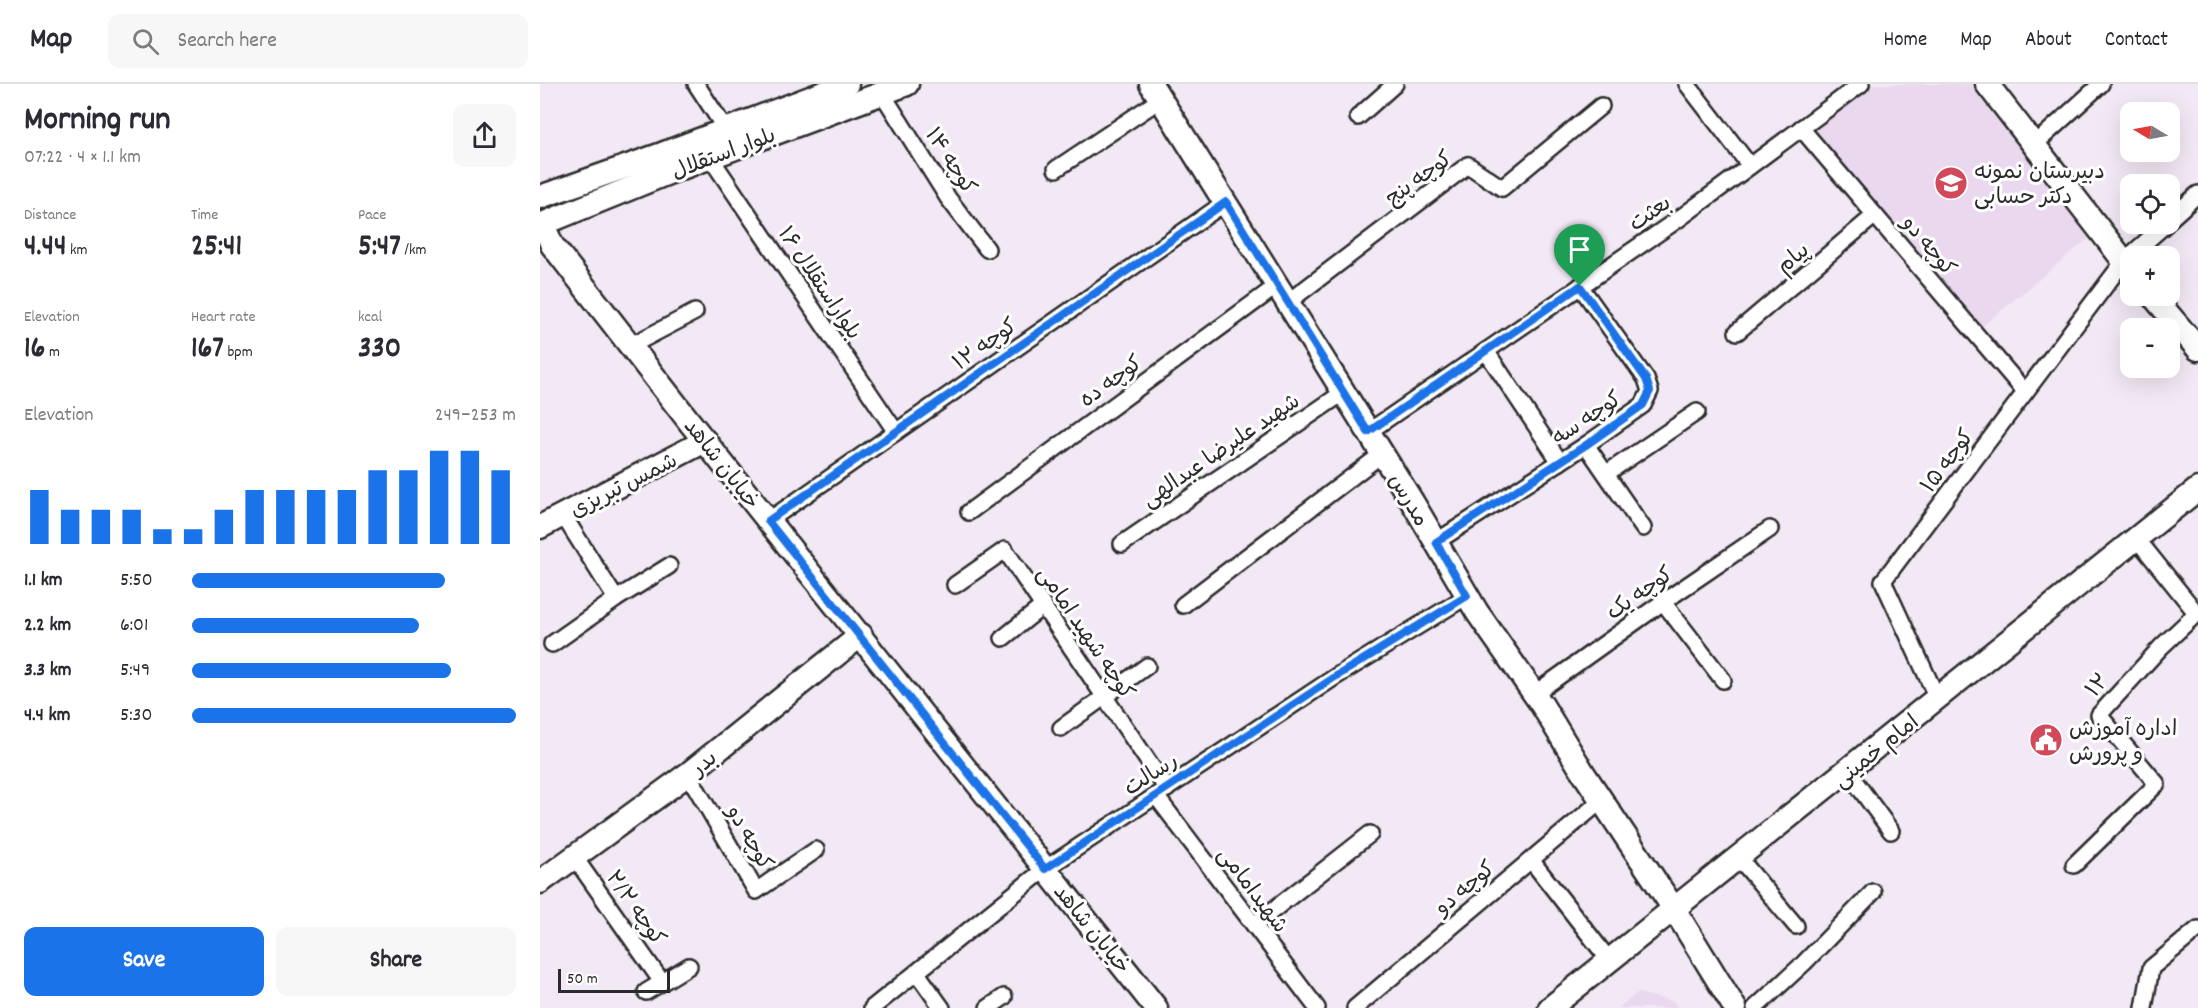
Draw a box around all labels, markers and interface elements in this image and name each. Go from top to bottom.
search box [108,14,528,68]
text: Map [30,21,72,61]
icon: search [129,25,162,58]
text: Search here [177,26,277,57]
text: Home [1883,26,1927,56]
text: Map [1960,26,1992,56]
text: About [2025,26,2072,56]
text: Contact [2105,26,2168,56]
text: Morning run [24,98,171,145]
north arrow [2120,102,2180,162]
map controls [2120,102,2180,378]
button: share [453,104,516,167]
street label: بلوار استقلال [668,121,781,189]
street label: کوچه ۱۴ [916,122,982,202]
text: 07:22 · 4 × 1.1 km [24,144,141,172]
street label: کوچه پنج [1380,145,1460,215]
place label: دبیرستان نمونه دکتر حسابی [1974,158,2105,214]
school or university icon: دبیرستان نمونه دکتر حسابی [1933,165,1969,201]
button: locate [2120,174,2180,234]
street label: بعثت [1623,189,1679,241]
text: Distance [24,204,76,227]
text: Time [191,204,218,227]
text: Pace [358,204,386,227]
street label: کوچه دو [1891,209,1962,284]
street label: بلواراستقلال ۱۶ [769,221,868,347]
pin [1554,224,1605,286]
text: 4.44 [24,227,66,270]
text: 25:41 [191,227,242,270]
text: 5:47 [358,227,401,270]
icon: arrive [1563,233,1596,266]
street label: پیام [1771,237,1818,283]
text: km [66,239,88,262]
text: /km [401,239,427,262]
button: + [2120,246,2180,306]
text: Elevation [24,306,80,329]
text: Heart rate [191,306,256,329]
text: kcal [358,306,382,329]
street label: کوچه ۱۲ [947,312,1025,379]
button: − [2120,318,2180,378]
text: 16 [24,329,45,372]
text: 167 [191,329,224,372]
text: 330 [358,329,401,372]
text: m [45,341,60,364]
text: bpm [224,341,253,364]
street label: کوچه ده [1074,349,1150,416]
street label: کوچه سه [1547,385,1629,455]
street label: شهید علیرضا عبدالهی [1137,387,1307,517]
text: Elevation [24,402,94,430]
text: 249–253 m [435,402,516,430]
street label: خیابان شاهد [675,413,766,517]
street label: کوچه ۱۵ [1914,424,1983,501]
street label: شمس تبریزی [565,447,684,527]
street label: مدرس [1379,468,1435,533]
street label: کوچه یک [1601,560,1681,629]
street label: کوچه شهید امامی [1028,561,1140,707]
text: 1.1 km [24,567,63,595]
text: 5:50 [120,567,153,595]
text: 2.2 km [24,612,71,640]
text: 6:01 [120,612,148,640]
text: 3.3 km [24,657,72,685]
text: 5:49 [120,657,150,685]
street label: ۱۲ [2079,668,2118,705]
text: 4.4 km [24,702,70,730]
text: 5:30 [120,702,152,730]
street label: امام خمینی [1828,708,1927,797]
place label: اداره آموزش و پرورش [2069,715,2177,771]
public building icon: اداره آموزش و پرورش [2028,722,2064,758]
street label: بدر [684,745,725,786]
street label: رسالت [1119,747,1185,805]
street label: کوچه دو [716,799,779,877]
street label: شهیدامامی [1208,841,1294,941]
street label: کوچه دو [1428,855,1503,926]
street label: کوچه ۲/۲ [597,865,671,953]
street label: خیابان شاهد [1044,879,1136,982]
button: Save [24,927,264,996]
button: Share [276,927,516,996]
scale bar [558,966,670,994]
text: 50 m [567,968,598,991]

